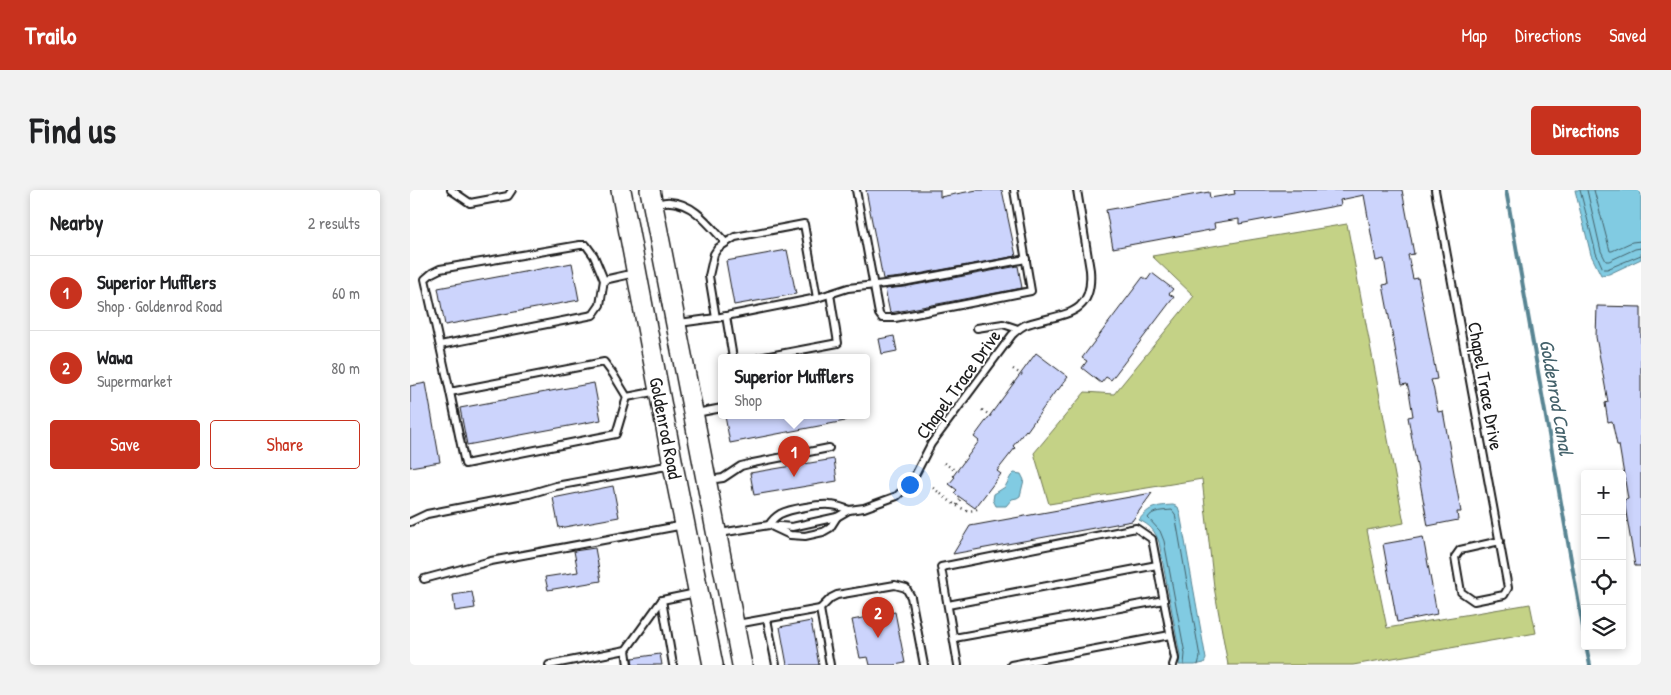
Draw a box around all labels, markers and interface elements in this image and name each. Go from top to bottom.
text: Trailo [25,19,76,51]
text: Map [1462,23,1487,48]
text: Directions [1515,23,1581,48]
text: Saved [1609,23,1646,48]
button: Directions [1531,106,1641,155]
text: Find us [30,107,116,154]
text: Nearby [50,208,103,237]
text: 2 results [308,212,360,234]
text: Superior Mufflers [97,269,216,295]
text: 1 [63,282,69,304]
text: 60 m [332,282,360,304]
text: Shop · Goldenrod Road [97,295,222,317]
street label: Chapel Trace Drive [1462,320,1510,453]
street label: Chapel Trace Drive [909,324,1007,444]
water label: Goldenrod Canal [1534,337,1581,459]
text: Wawa [97,344,132,370]
popup [718,354,870,419]
text: 2 [62,357,70,379]
text: 80 m [331,357,360,379]
text: Superior Mufflers [734,363,854,389]
text: Supermarket [97,370,172,392]
street label: Goldenrod Road [643,375,689,482]
text: Shop [734,389,762,411]
button: Save [50,420,200,469]
button: Share [210,420,360,469]
pin: 1 [778,436,810,477]
map controls [1581,470,1626,650]
button: + [1581,470,1626,515]
your location [897,472,923,498]
button: − [1581,515,1626,560]
button: locate [1581,560,1626,605]
pin: 2 [862,597,894,638]
button: layers [1581,605,1626,650]

